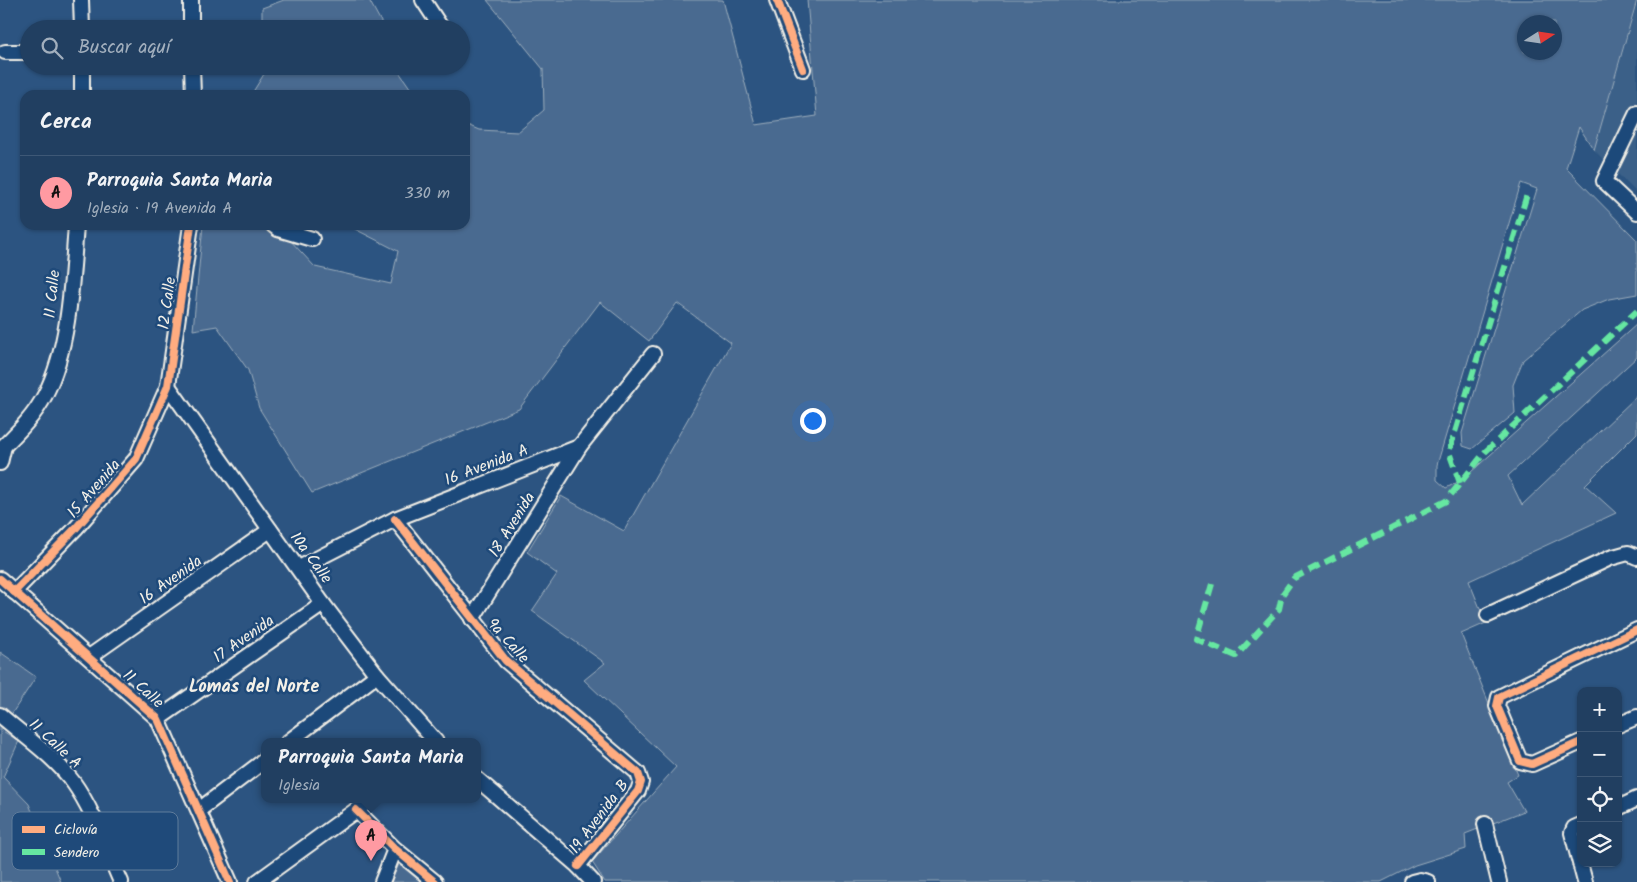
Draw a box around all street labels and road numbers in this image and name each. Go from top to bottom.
street label: 11 Calle [38,269,67,320]
street label: 12 Calle [151,275,184,331]
street label: 16 Avenida A [441,438,532,493]
street label: 15 Avenida [61,454,127,524]
street label: 18 Avenida [482,487,542,562]
street label: 10a Calle [283,527,338,589]
street label: 16 Avenida [134,549,207,611]
street label: 17 Avenida [208,609,280,670]
street label: 9a Calle [481,613,535,669]
street label: 11 Calle [117,664,169,715]
street label: 11 Calle A [23,713,87,775]
street label: 19 Avenida B [563,774,635,859]

